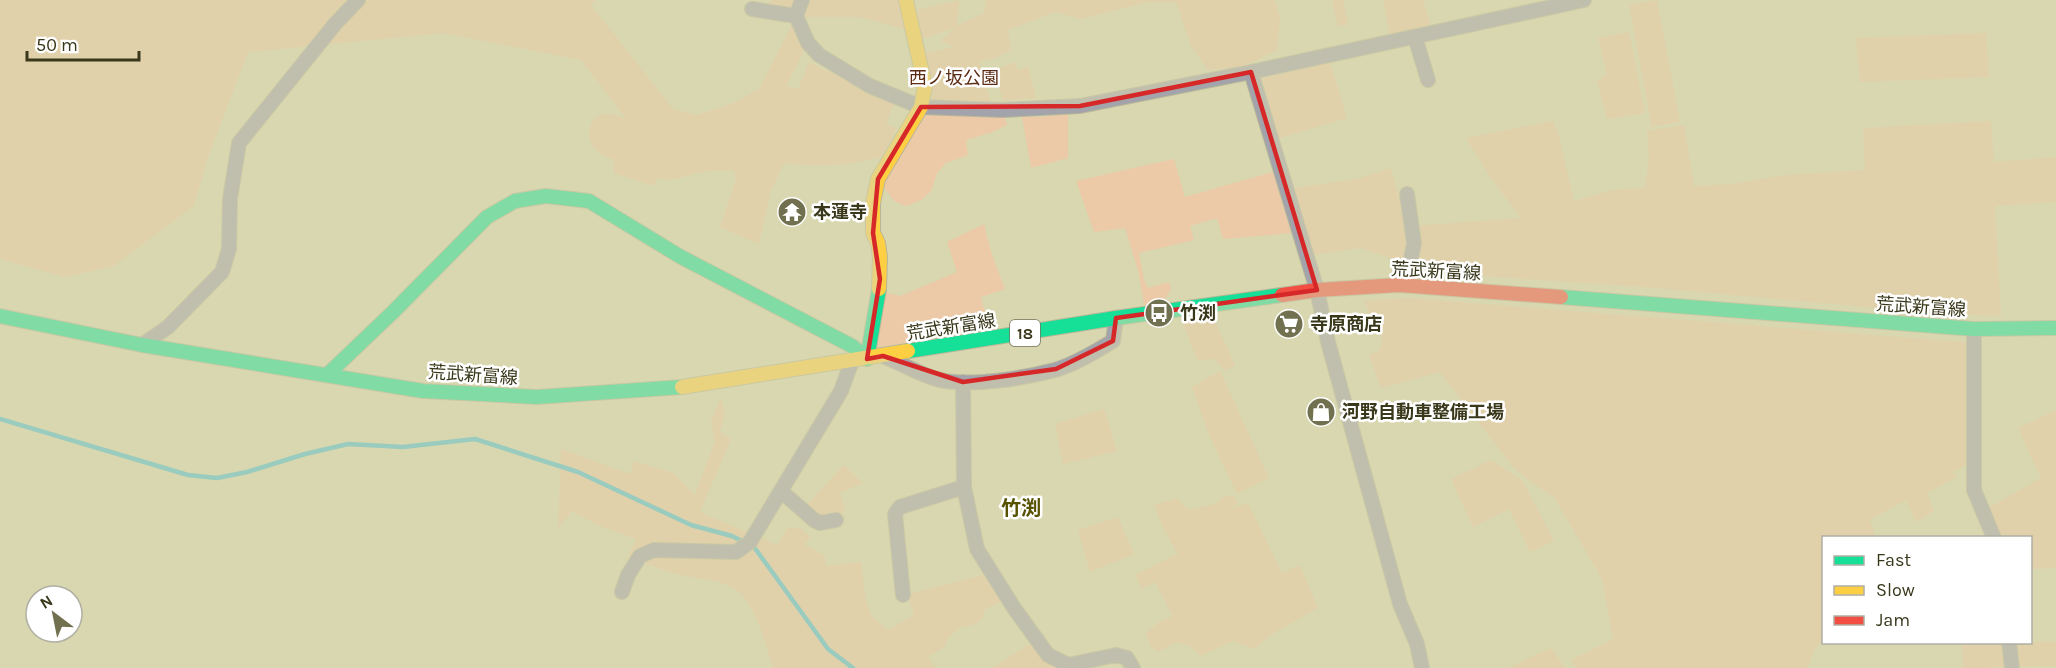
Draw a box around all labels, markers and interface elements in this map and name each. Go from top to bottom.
scale bar [27,24,140,62]
text: 50 m [36,34,78,56]
park label: 西ノ坂公園 [909,67,999,89]
temple icon: 本蓮寺 [776,196,808,228]
place label: 本蓮寺 [813,201,867,223]
street label: 荒武新富線 [1390,258,1482,284]
street label: 荒武新富線 [1875,293,1967,321]
bus stop icon: 竹渕 [1143,297,1175,329]
place label: 竹渕 [1180,302,1216,324]
supermarket icon: 寺原商店 [1273,308,1305,340]
street label: 荒武新富線 [905,309,997,345]
place label: 寺原商店 [1310,313,1382,335]
road number: 18 [1010,320,1040,346]
street label: 荒武新富線 [427,361,519,389]
shop icon: 河野自動車整備工場 [1305,396,1337,428]
place label: 河野自動車整備工場 [1342,401,1504,423]
district label: 竹渕 [1001,497,1041,520]
legend [1822,536,2032,644]
text: Fast [1876,549,1911,571]
text: Slow [1876,579,1915,601]
north arrow [24,584,84,644]
text: N [36,591,56,613]
text: Jam [1876,609,1910,631]

